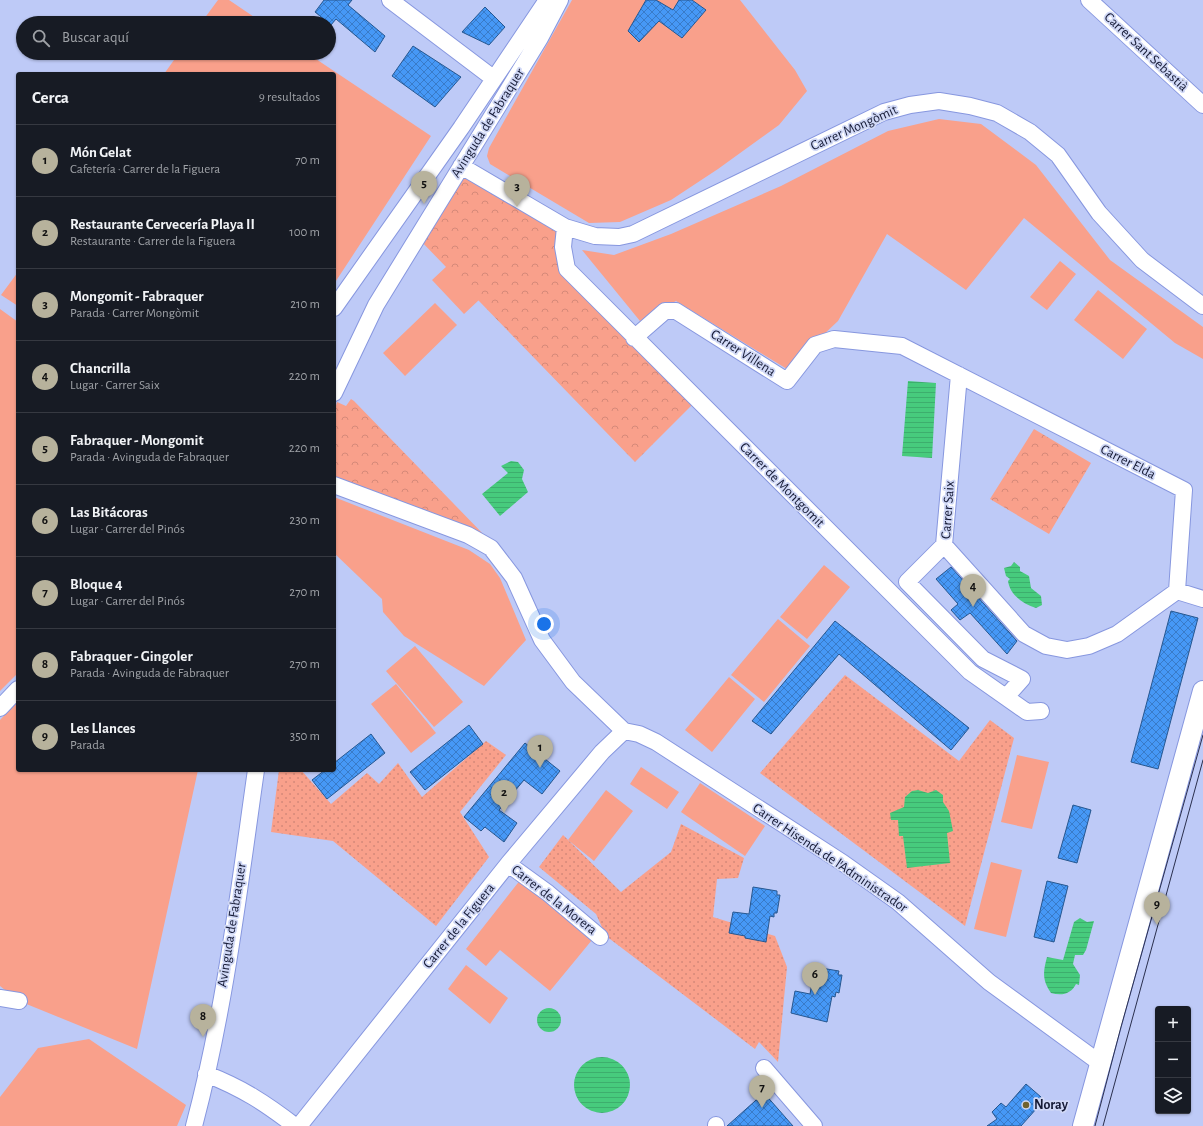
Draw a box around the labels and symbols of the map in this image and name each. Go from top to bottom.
street label: Carrer Sant Sebastià [1102,10,1191,94]
street label: Avinguda de Fabraquer [449,66,527,180]
street label: Carrer Mongòmit [809,102,900,153]
pin: 5 [411,171,437,204]
pin: 3 [504,174,530,207]
street label: Carrer Villena [708,327,778,379]
street label: Carrer de Montgomit [737,440,827,530]
street label: Carrer Elda [1098,442,1158,482]
street label: Carrer Saix [939,480,957,540]
pin: 4 [960,574,986,607]
your location [534,614,554,634]
pin: 1 [527,735,553,768]
pin: 2 [491,780,517,813]
street label: Carrer Hisenda de l'Administrador [750,801,910,915]
street label: Avinguda de Fabraquer [215,861,249,988]
street label: Carrer de la Morera [509,863,599,938]
street label: Carrer de la Figuera [421,880,498,971]
pin: 9 [1144,892,1170,925]
pin: 6 [802,962,828,995]
pin: 8 [190,1004,216,1037]
pin: 7 [749,1075,775,1108]
place label: Noray [1034,1098,1069,1112]
marker: Noray [1021,1100,1031,1110]

